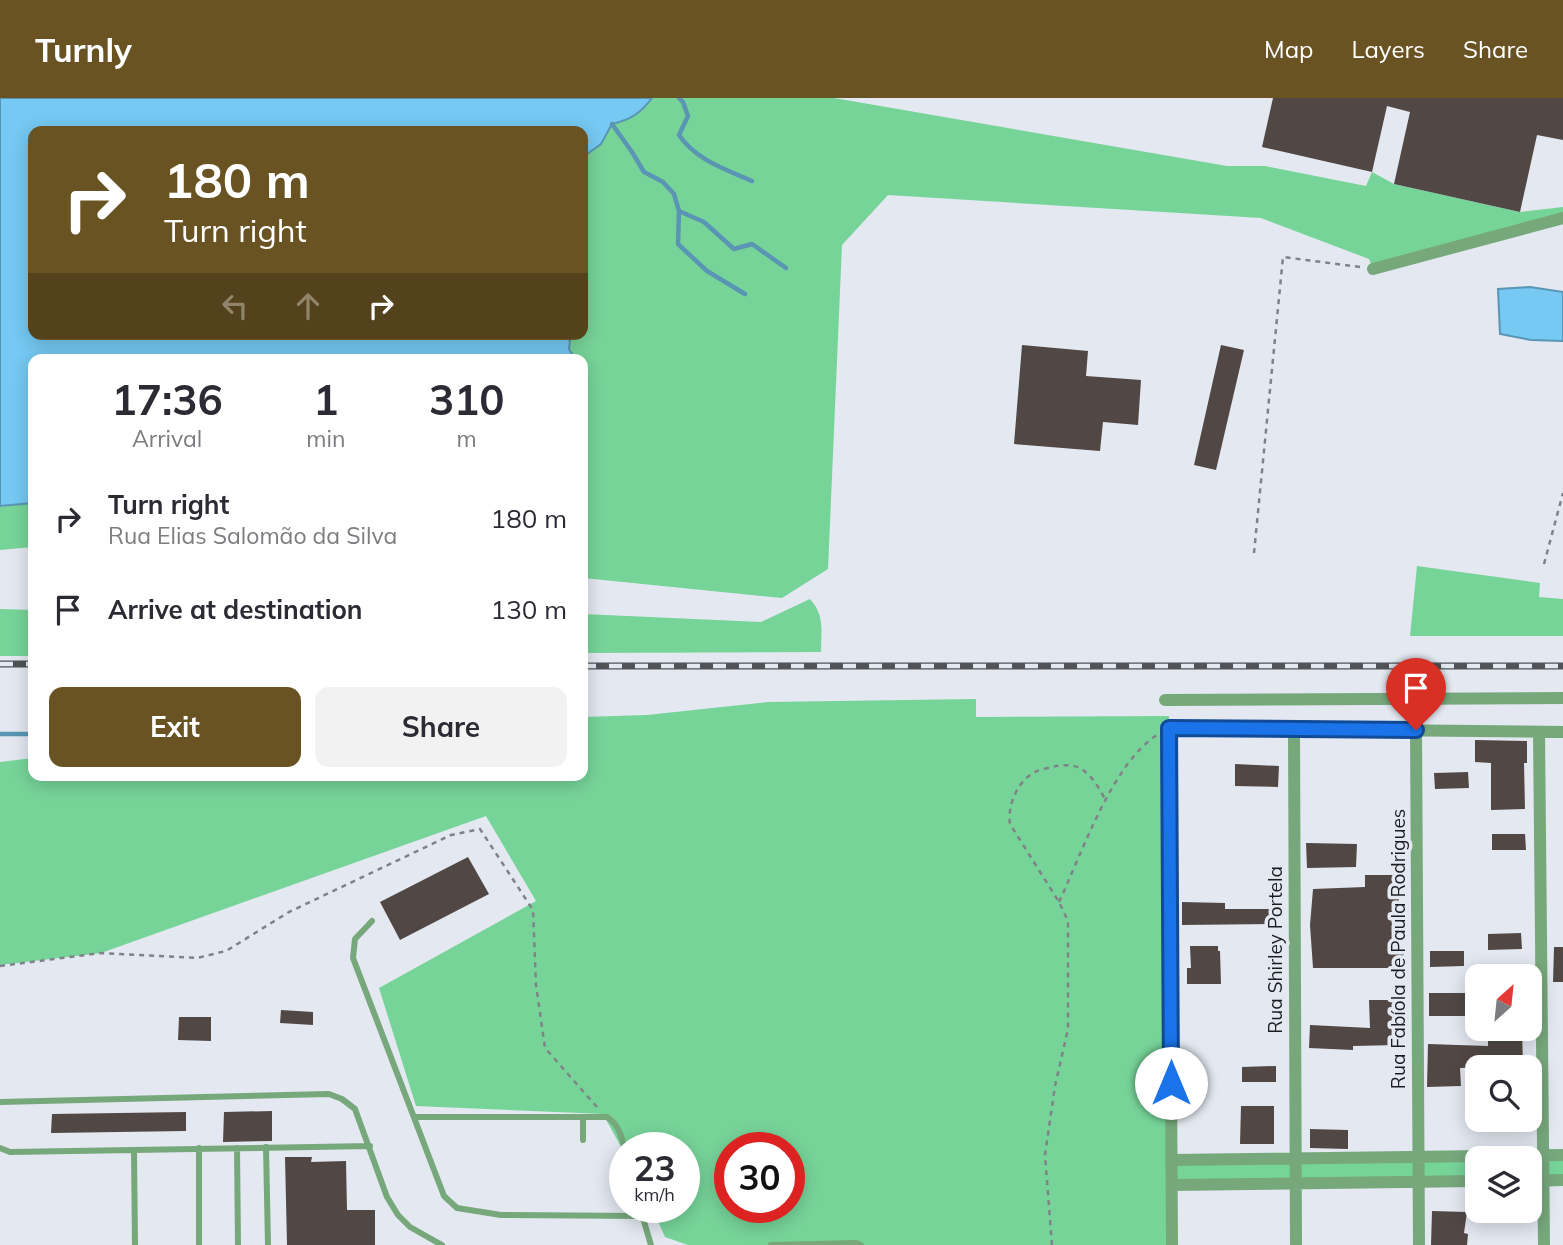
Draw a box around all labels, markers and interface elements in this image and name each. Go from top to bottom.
text: Turnly [35,29,132,70]
text: Map [1264,34,1313,64]
text: Layers [1351,34,1425,64]
text: Share [1463,34,1528,64]
text: 180 m [164,149,310,210]
icon: right [49,154,140,245]
text: Turn right [164,210,307,250]
icon: left [216,287,254,325]
icon: ahead [289,287,327,325]
icon: right [362,287,400,325]
text: 17:36 [112,373,223,426]
text: 1 [313,373,338,426]
text: 310 [429,373,504,426]
text: Arrival [132,424,202,453]
text: min [306,424,345,453]
text: m [457,424,477,453]
text: Turn right [108,488,229,521]
icon: right [49,500,87,538]
text: 180 m [491,502,567,535]
text: Rua Elias Salomão da Silva [108,521,397,550]
icon: arrive [49,591,87,629]
text: Arrive at destination [108,593,363,626]
text: 130 m [491,593,567,626]
pin [1386,658,1446,730]
icon: arrive [1397,669,1435,707]
button: Exit [49,687,301,767]
button: Share [315,687,567,767]
street label: Rua Fabíola de Paula Rodrigues [1386,809,1410,1089]
street label: Rua Shirley Portela [1263,866,1287,1034]
north arrow [1465,964,1542,1041]
map controls [1465,964,1542,1223]
position arrow [1134,1046,1208,1120]
button: search [1465,1055,1542,1132]
speed limit sign: 30 [714,1132,805,1223]
text: 23 [633,1146,676,1190]
button: layers [1465,1146,1542,1223]
text: km/h [634,1183,675,1206]

